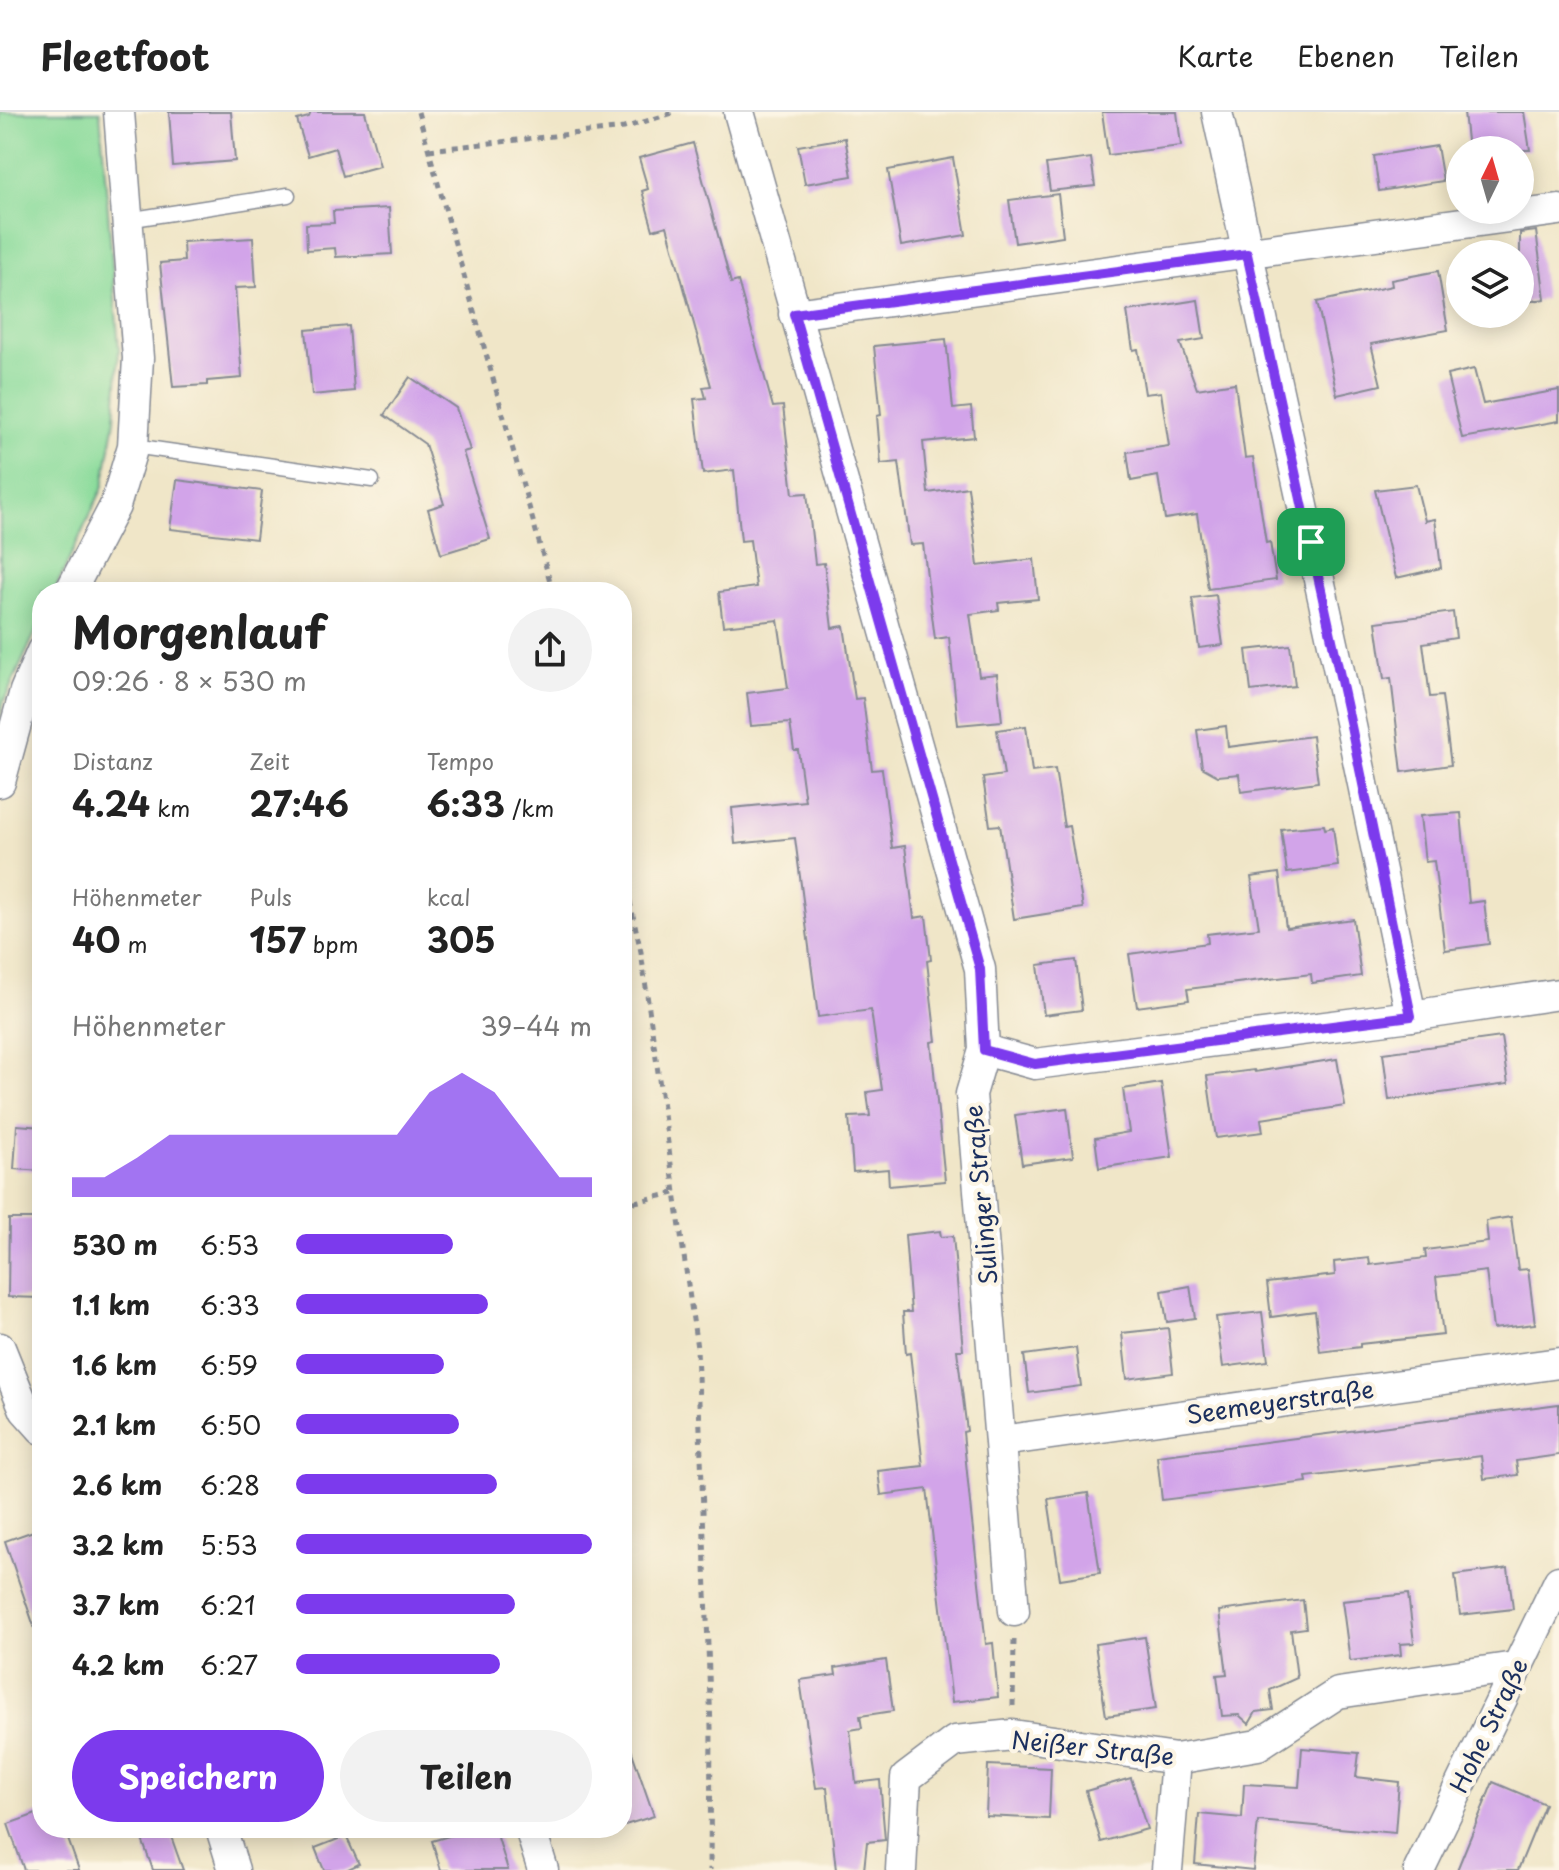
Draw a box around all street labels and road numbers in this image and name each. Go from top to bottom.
street label: Sulinger Straße [954,1104,1006,1286]
street label: Seemeyerstraße [1184,1370,1376,1432]
street label: Hohe Straße [1440,1652,1536,1798]
street label: Neißer Straße [1010,1721,1176,1773]

